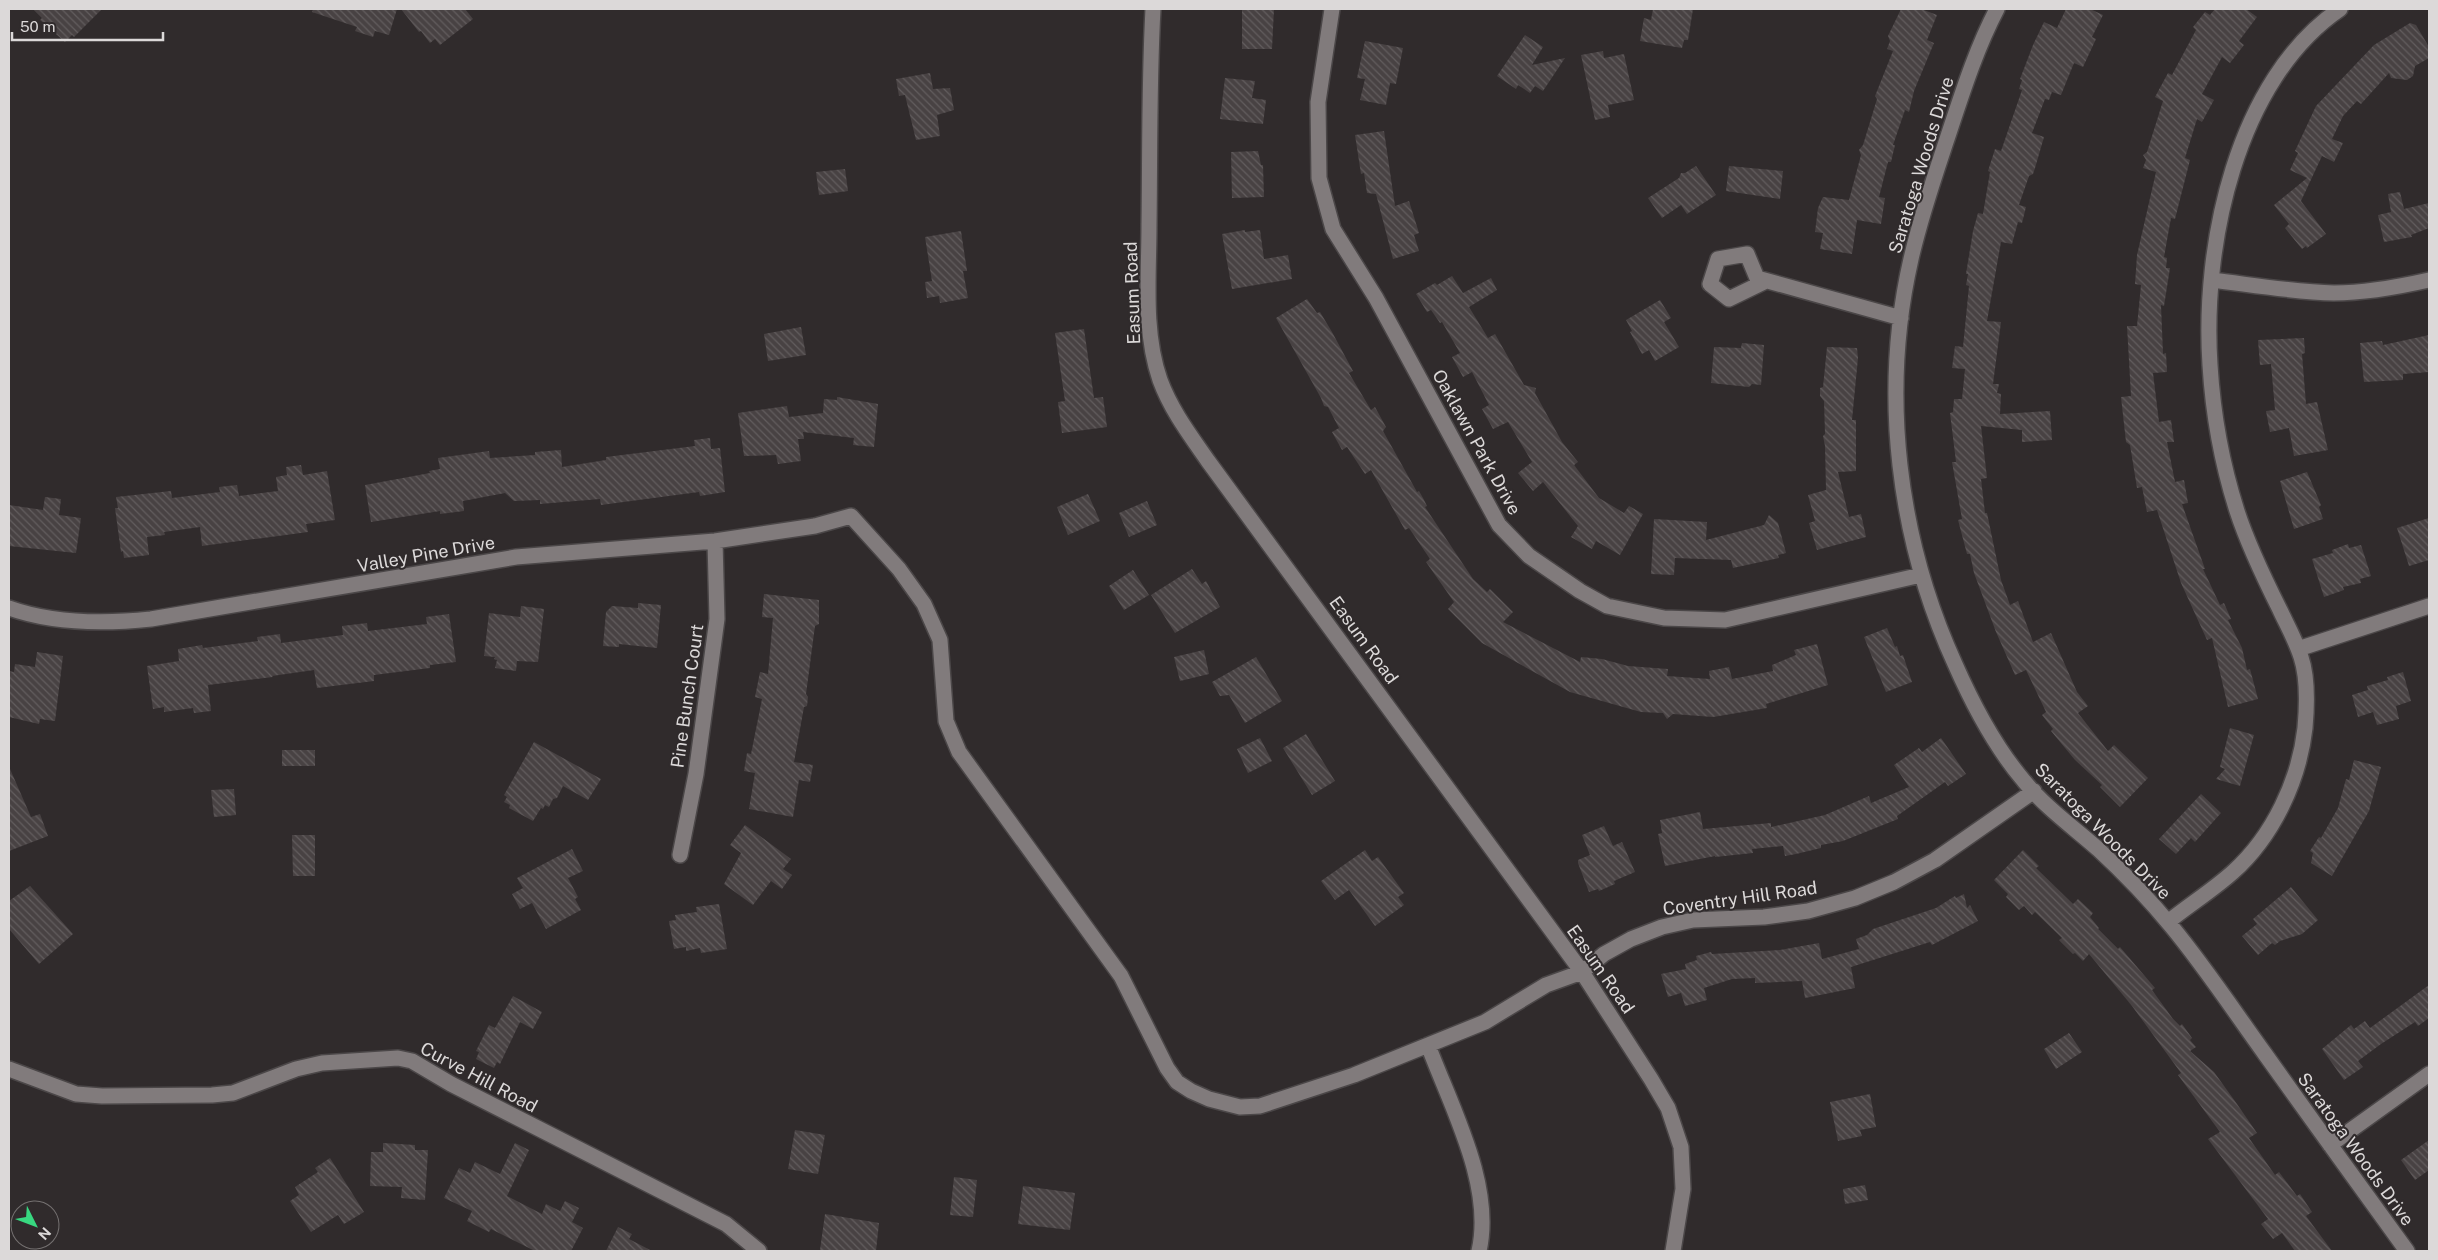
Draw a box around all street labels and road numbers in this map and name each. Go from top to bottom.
street label: Saratoga Woods Drive [1884,74,1958,256]
street label: Easum Road [1120,241,1144,345]
street label: Oaklawn Park Drive [1428,366,1526,518]
street label: Valley Pine Drive [356,532,496,576]
street label: Easum Road [1325,592,1403,688]
street label: Pine Bunch Court [667,623,707,769]
street label: Saratoga Woods Drive [2031,759,2175,903]
street label: Coventry Hill Road [1661,877,1819,919]
street label: Easum Road [1563,921,1639,1017]
street label: Curve Hill Road [417,1037,541,1117]
street label: Saratoga Woods Drive [2293,1068,2419,1230]

